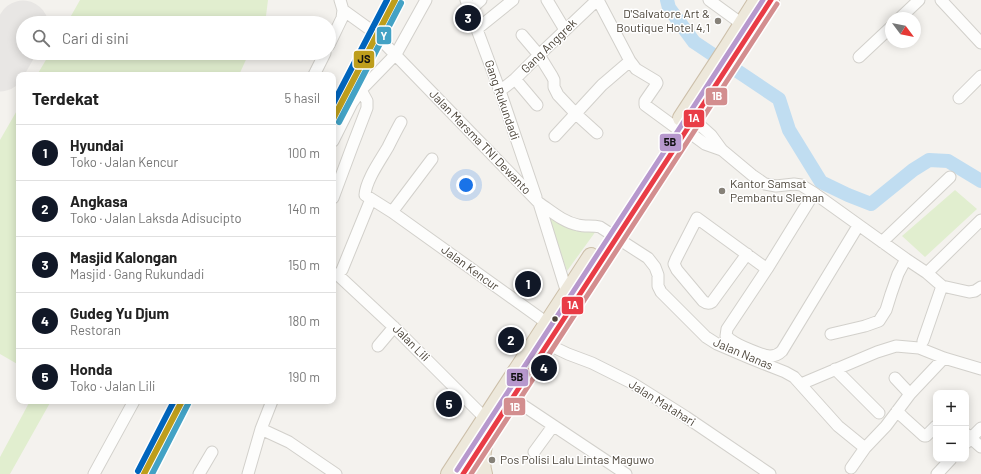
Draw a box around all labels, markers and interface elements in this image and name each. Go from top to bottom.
pin: 3 [455,3,481,33]
place label: D'Salvatore Art & Boutique Hotel 4,1 [616,6,710,34]
north arrow [885,12,921,48]
street label: Gang Anggrek [518,15,579,75]
search box [16,16,336,60]
marker: D'Salvatore Art & Boutique Hotel 4,1 [713,16,723,26]
line badge: Y [376,26,392,45]
icon: search [30,27,52,49]
text: Cari di sini [62,29,129,47]
text: Y [381,29,388,42]
line badge: JS [353,50,375,69]
text: JS [358,52,371,65]
street label: Gang Rukundadi [483,58,523,141]
street label: Jalan Marsma TNI Dewanto [427,86,534,197]
line badge: 1B [705,87,728,106]
text: Terdekat [32,88,99,108]
text: 1B [712,89,723,102]
text: 5 hasil [285,90,320,106]
line badge: 1A [683,109,705,128]
text: 1A [688,111,700,124]
line badge: 5B [659,133,682,152]
text: 5B [664,135,677,148]
text: Hyundai [70,136,124,154]
text: 1 [43,145,47,161]
text: 100 m [287,145,320,161]
text: Toko · Jalan Kencur [70,154,178,170]
your location [456,175,476,195]
place label: Kantor Samsat Pembantu Sleman [730,176,824,204]
marker: Kantor Samsat Pembantu Sleman [717,186,727,196]
text: Angkasa [70,192,128,210]
text: 2 [41,201,49,217]
text: 140 m [288,201,320,217]
text: Toko · Jalan Laksda Adisucipto [70,210,242,226]
street label: Jalan Kencur [439,242,503,293]
text: Masjid Kalongan [70,248,177,266]
text: 3 [41,257,49,273]
text: 150 m [288,257,320,273]
text: Masjid · Gang Rukundadi [70,266,204,282]
pin: 1 [515,269,541,299]
line badge: 1A [561,296,584,315]
text: 1A [567,298,579,311]
text: Gudeg Yu Djum [70,304,169,322]
text: 4 [41,313,49,329]
text: 180 m [288,313,320,329]
unlabelled marker [550,314,560,324]
street label: Jalan Lili [390,321,433,364]
text: Restoran [70,322,121,338]
pin: 2 [498,325,524,355]
street label: Jalan Nanas [711,334,776,372]
pin: 4 [531,353,557,383]
text: Honda [70,360,112,378]
line badge: 5B [506,368,529,387]
text: 5 [41,369,49,385]
text: 190 m [288,369,320,385]
text: 5B [511,370,524,383]
street label: Jalan Matahari [627,376,698,428]
text: Toko · Jalan Lili [70,378,155,394]
pin: 5 [436,389,462,419]
map controls [933,390,969,462]
button: + [933,390,969,426]
line badge: 1B [503,397,526,416]
text: 1B [510,400,521,413]
button: − [933,426,969,462]
place label: Pos Polisi Lalu Lintas Maguwo [500,452,654,466]
marker: Pos Polisi Lalu Lintas Maguwo [487,455,497,465]

